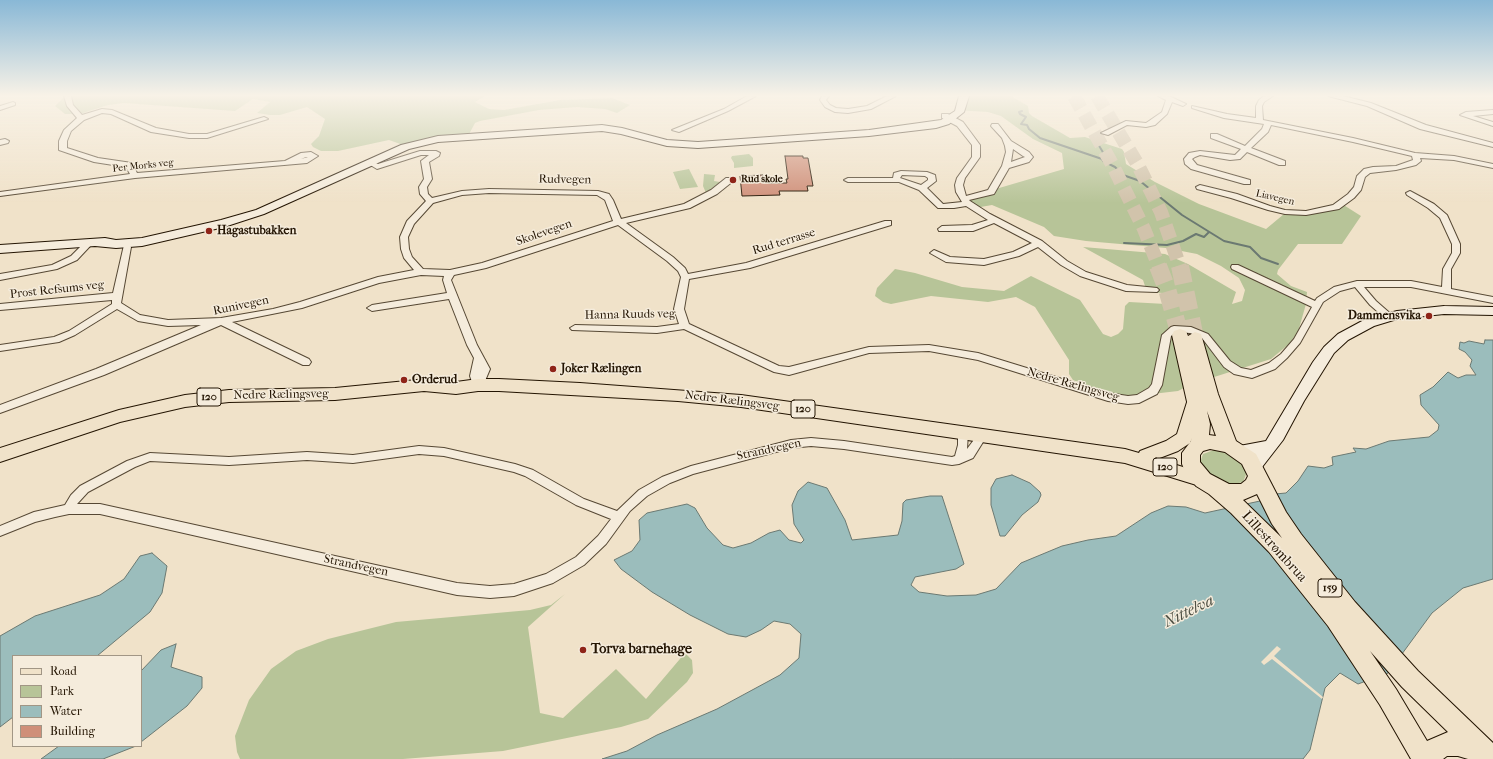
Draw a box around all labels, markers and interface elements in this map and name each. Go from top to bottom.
street label: Per Morks veg [112,157,174,175]
street label: Rudvegen [539,172,591,188]
place label: Rud skole [741,174,783,186]
marker: Rud skole [728,175,738,185]
street label: Liavegen [1255,188,1295,208]
street label: Skolevegen [514,217,574,249]
place label: Hagastubakken [217,224,296,238]
marker: Hagastubakken [204,226,214,236]
street label: Rud terrasse [751,226,817,258]
street label: Prost Refsums veg [9,278,105,302]
street label: Runivegen [212,293,270,319]
street label: Hanna Ruuds veg [585,307,675,323]
place label: Dammensvika [1348,309,1421,323]
marker: Dammensvika [1424,311,1434,321]
place label: Joker Rælingen [561,362,641,376]
marker: Joker Rælingen [548,364,558,374]
street label: Nedre Rælingsveg [1025,365,1121,405]
place label: Orderud [412,373,457,387]
marker: Orderud [399,375,409,385]
street label: Nedre Rælingsveg [233,387,329,403]
road number: 120 [197,388,221,406]
street label: Nedre Rælingsveg [684,388,780,414]
road number: 120 [791,400,815,418]
street label: Strandvegen [735,436,803,464]
road number: 120 [1153,458,1177,476]
street label: Lillestrømbrua [1238,508,1310,586]
street label: Strandvegen [322,552,390,580]
road number: 159 [1318,579,1342,597]
water label: Nittelva [1161,592,1217,632]
place label: Torva barnehage [591,642,692,658]
marker: Torva barnehage [578,645,588,655]
legend [12,655,142,747]
text: Road [50,664,77,678]
text: Park [50,684,74,698]
text: Water [50,704,82,718]
text: Building [50,724,95,738]

